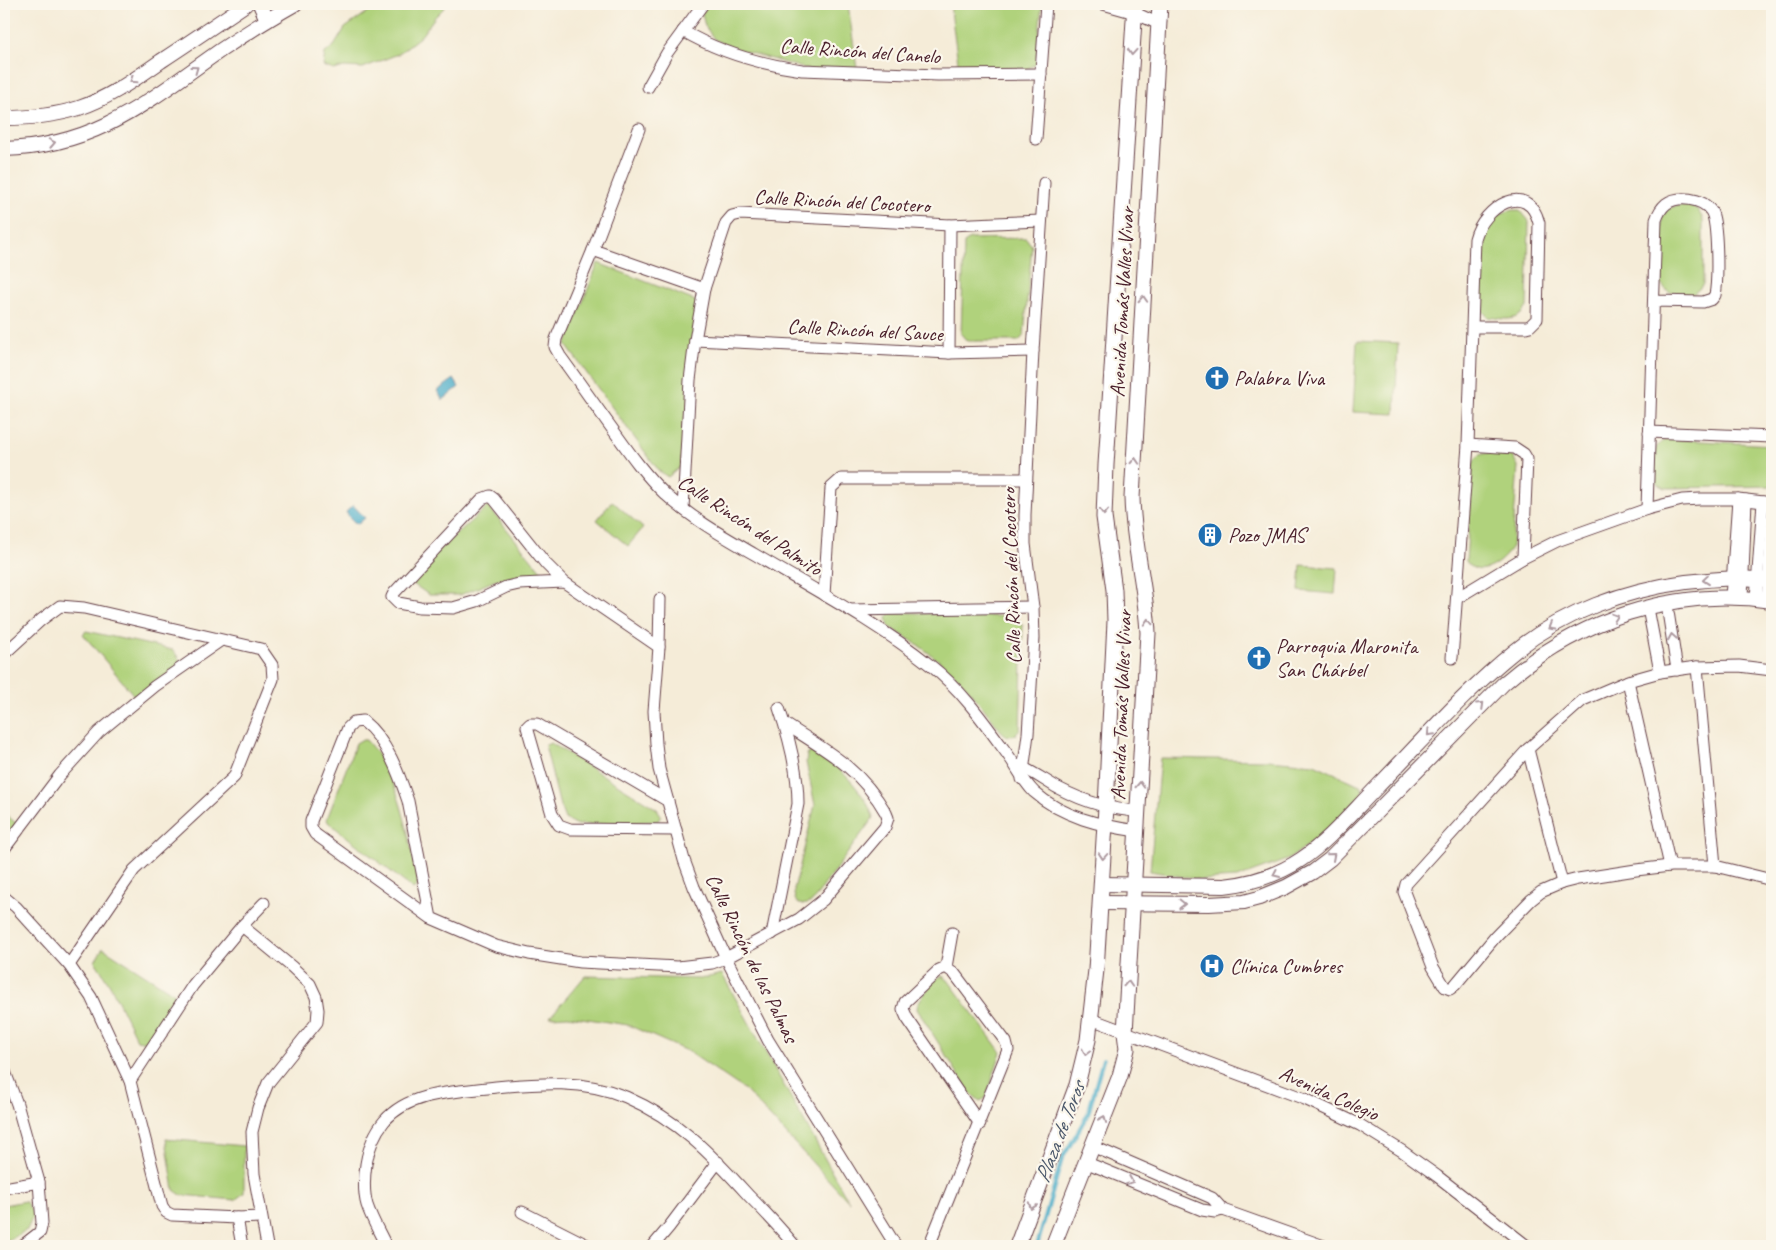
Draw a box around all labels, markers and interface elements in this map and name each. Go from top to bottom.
street label: Calle Rincón del Canelo [779,32,943,70]
one-way arrow [1127,49,1138,57]
one-way arrow [189,66,199,75]
one-way arrow [130,73,139,83]
one-way arrow [48,139,57,149]
street label: Calle Rincón del Cocotero [753,183,933,219]
street label: Avenida Tomás Valles Vivar [1104,205,1140,398]
one-way arrow [1138,295,1148,302]
street label: Calle Rincón del Sauce [787,313,946,347]
church icon: Palabra Viva [1204,365,1230,391]
place label: Palabra Viva [1234,365,1326,391]
one-way arrow [1129,457,1140,465]
street label: Calle Rincón del Palmito [673,469,828,582]
street label: Calle Rincón del Cocotero [995,485,1027,664]
one-way arrow [1099,508,1109,516]
building icon: Pozo JMAS [1197,522,1223,548]
place label: Pozo JMAS [1228,522,1309,548]
one-way arrow [1702,574,1710,585]
street label: Avenida Tomás Valles Vivar [1105,608,1137,801]
one-way arrow [1610,613,1619,623]
one-way arrow [1142,618,1153,626]
one-way arrow [1549,620,1558,630]
place label: Parroquia Maronita San Chárbel [1276,633,1420,683]
one-way arrow [1668,633,1678,641]
church icon: Parroquia Maronita San Chárbel [1246,645,1272,671]
one-way arrow [1475,702,1484,711]
one-way arrow [1427,727,1436,736]
one-way arrow [1135,780,1146,788]
one-way arrow [1098,852,1109,860]
one-way arrow [1326,854,1335,862]
one-way arrow [1272,867,1281,878]
street label: Calle Rincón de las Palmas [700,869,805,1048]
one-way arrow [1178,899,1186,909]
hospital icon: Clínica Cumbres [1199,953,1225,979]
place label: Clínica Cumbres [1230,953,1344,979]
one-way arrow [1123,980,1134,988]
one-way arrow [1081,1048,1092,1057]
street label: Avenida Colegio [1275,1060,1384,1127]
water label: Plaza de Toros [1028,1075,1093,1186]
one-way arrow [1096,1115,1107,1124]
one-way arrow [1125,1174,1134,1185]
one-way arrow [1028,1201,1038,1209]

